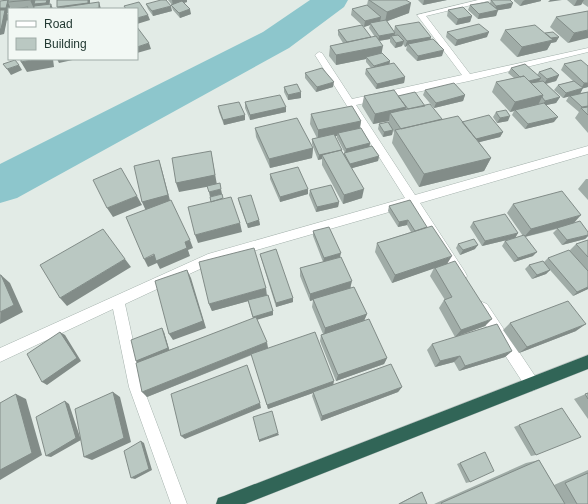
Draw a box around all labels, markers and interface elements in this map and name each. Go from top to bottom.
legend [8,8,138,60]
text: Road [44,17,73,31]
text: Building [44,37,87,51]

